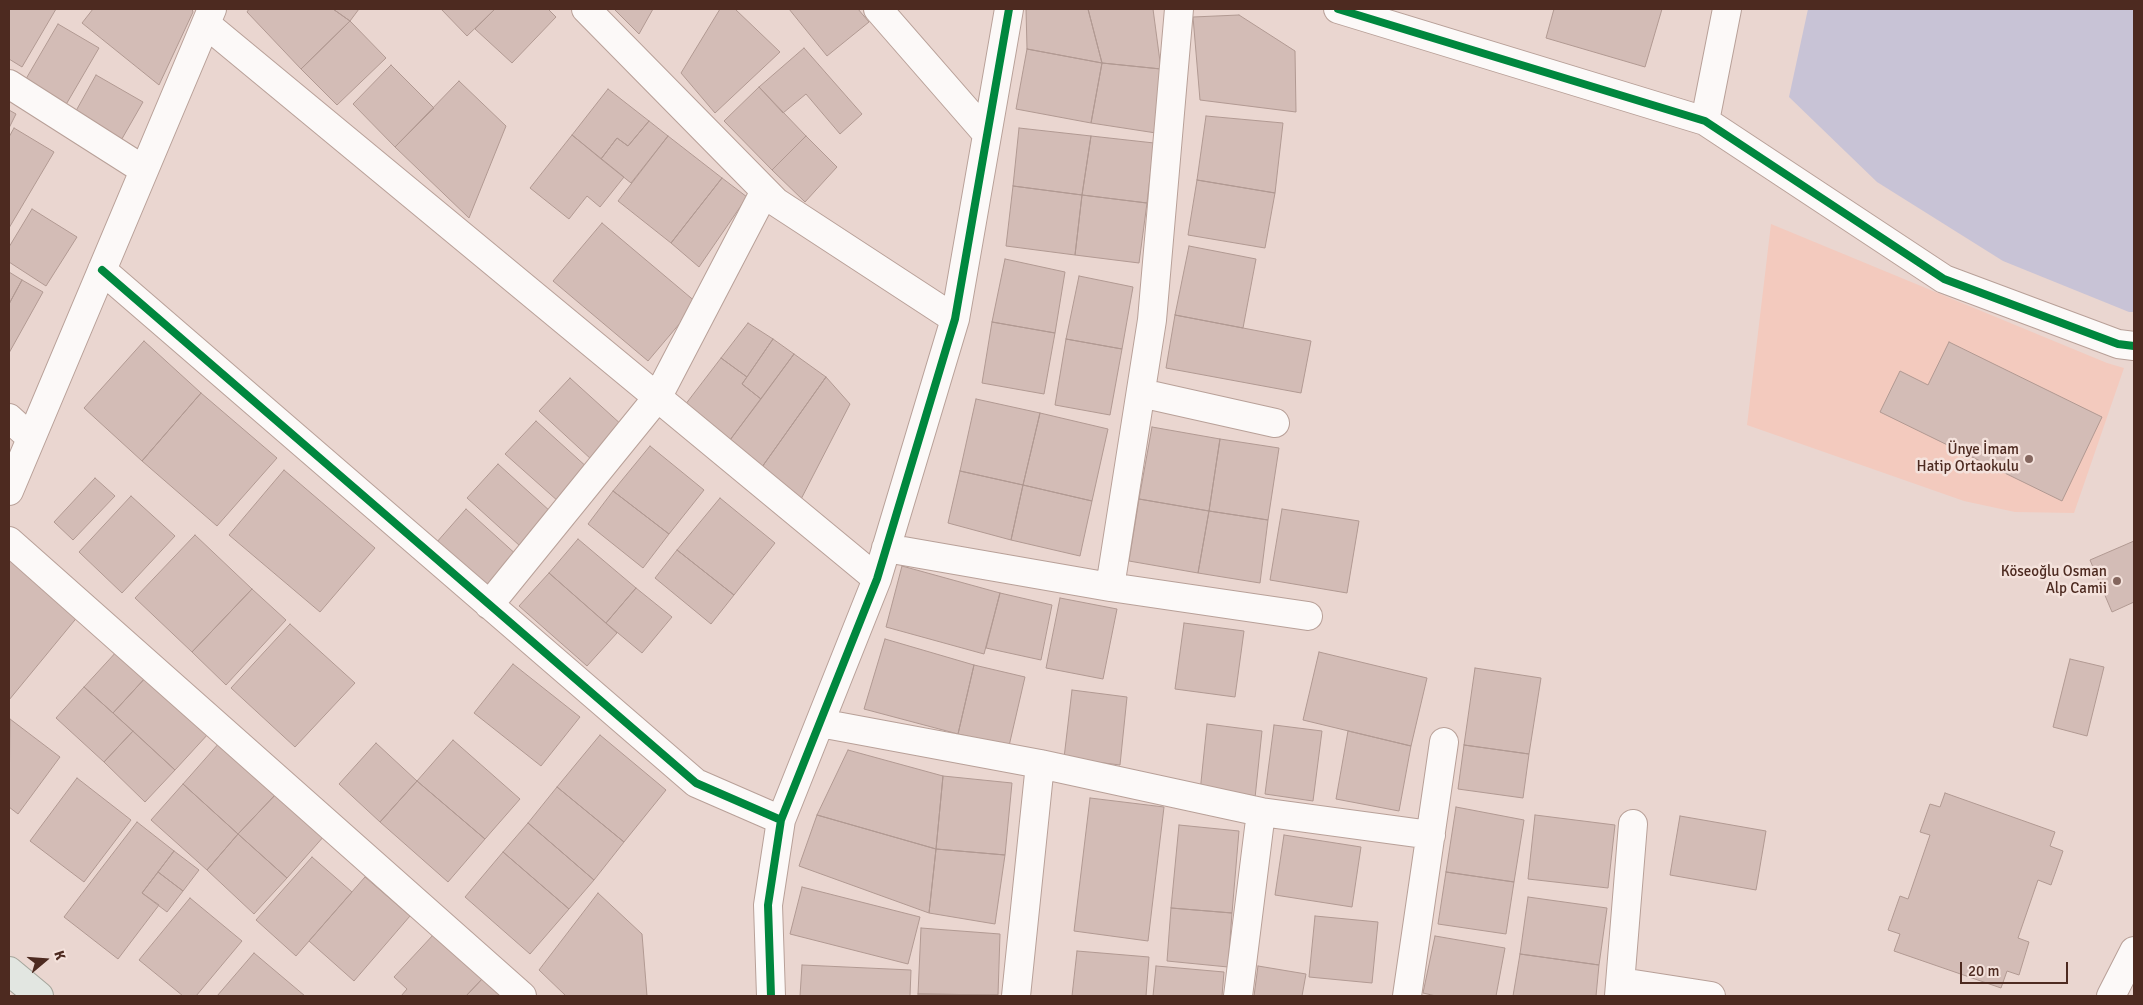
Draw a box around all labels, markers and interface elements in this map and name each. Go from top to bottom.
place label: Ünye İmam Hatip Ortaokulu [1917,441,2019,476]
marker: Ünye İmam Hatip Ortaokulu [2023,453,2035,465]
place label: Köseoğlu Osman Alp Camii [2001,563,2107,598]
marker: Köseoğlu Osman Alp Camii [2111,575,2123,587]
north arrow [20,935,70,985]
text: K [50,948,69,962]
scale bar [1963,952,2070,984]
text: 20 m [1968,962,1999,980]

